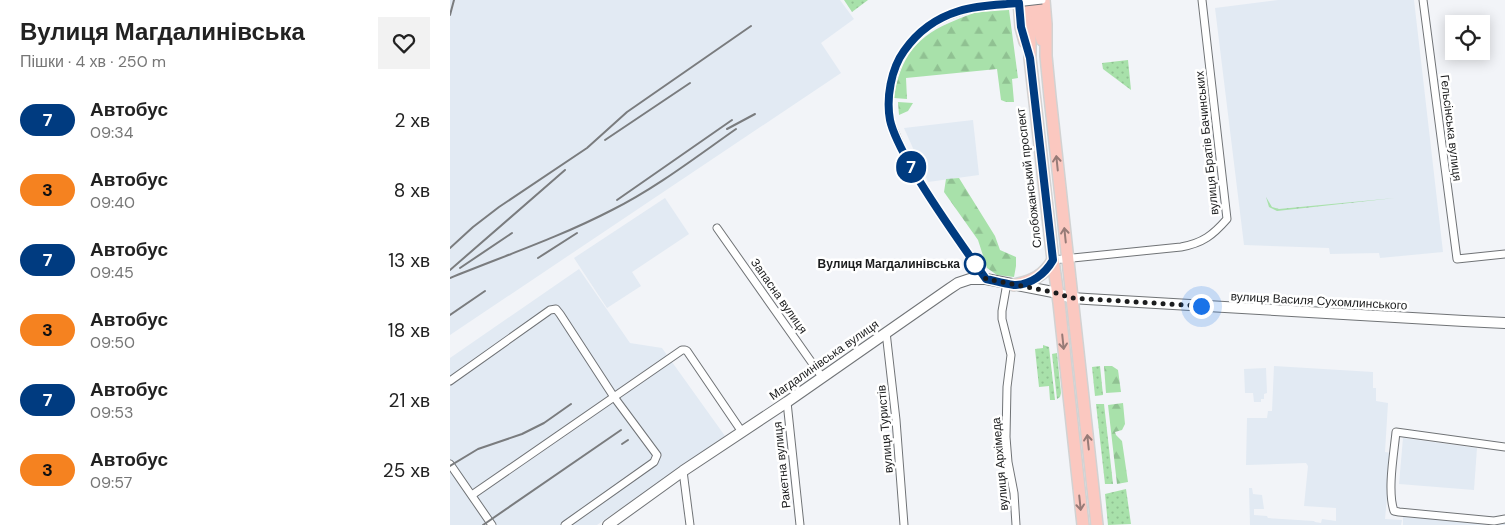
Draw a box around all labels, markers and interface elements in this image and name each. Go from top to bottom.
map controls [1445,15,1490,60]
button: locate [1445,15,1490,60]
text: Вулиця Магдалинівська [20,16,305,47]
button: heart [378,17,430,69]
text: Пішки · 4 хв · 250 m [20,51,166,72]
street label: вулиця Братів Бачинських [1191,70,1223,216]
street label: Гельсінська вулиця [1437,74,1465,182]
text: Автобус [90,97,168,122]
street label: Слобожанський проспект [1012,106,1046,249]
text: 7 [43,108,52,132]
text: 2 хв [394,108,430,133]
text: 09:34 [90,122,133,143]
line badge: 7 [895,151,927,183]
text: 7 [906,155,916,179]
one-way arrow [1052,155,1062,171]
text: Автобус [90,167,168,192]
text: 3 [42,178,53,202]
text: 8 хв [394,178,430,203]
text: 09:40 [90,192,135,213]
one-way arrow [1060,227,1070,243]
text: Автобус [90,237,168,262]
text: 7 [43,248,52,272]
text: 13 хв [388,248,430,273]
marker: Вулиця Магдалинівська [964,253,986,275]
street label: Запасна вулиця [747,255,811,337]
place label: Вулиця Магдалинівська [818,256,960,272]
text: 09:45 [90,262,134,283]
street label: вулиця Василя Сухомлинського [1230,288,1408,314]
your location [1189,294,1214,319]
text: Автобус [90,307,168,332]
street label: Магдалинівська вулиця [766,316,882,404]
text: 3 [42,318,53,342]
text: 18 хв [388,318,430,343]
text: 09:50 [90,332,135,353]
one-way arrow [1058,334,1068,350]
text: Автобус [90,377,168,402]
street label: вулиця Туристів [873,384,897,474]
text: 7 [43,388,52,412]
text: 21 хв [388,388,430,413]
text: 09:53 [90,402,133,423]
street label: вулиця Архімеда [988,416,1012,511]
street label: Ракетна вулиця [770,421,794,509]
one-way arrow [1083,434,1093,450]
text: Автобус [90,447,168,472]
text: 3 [42,458,53,482]
text: 25 хв [383,458,430,483]
text: 09:57 [90,472,132,493]
one-way arrow [1076,495,1085,511]

